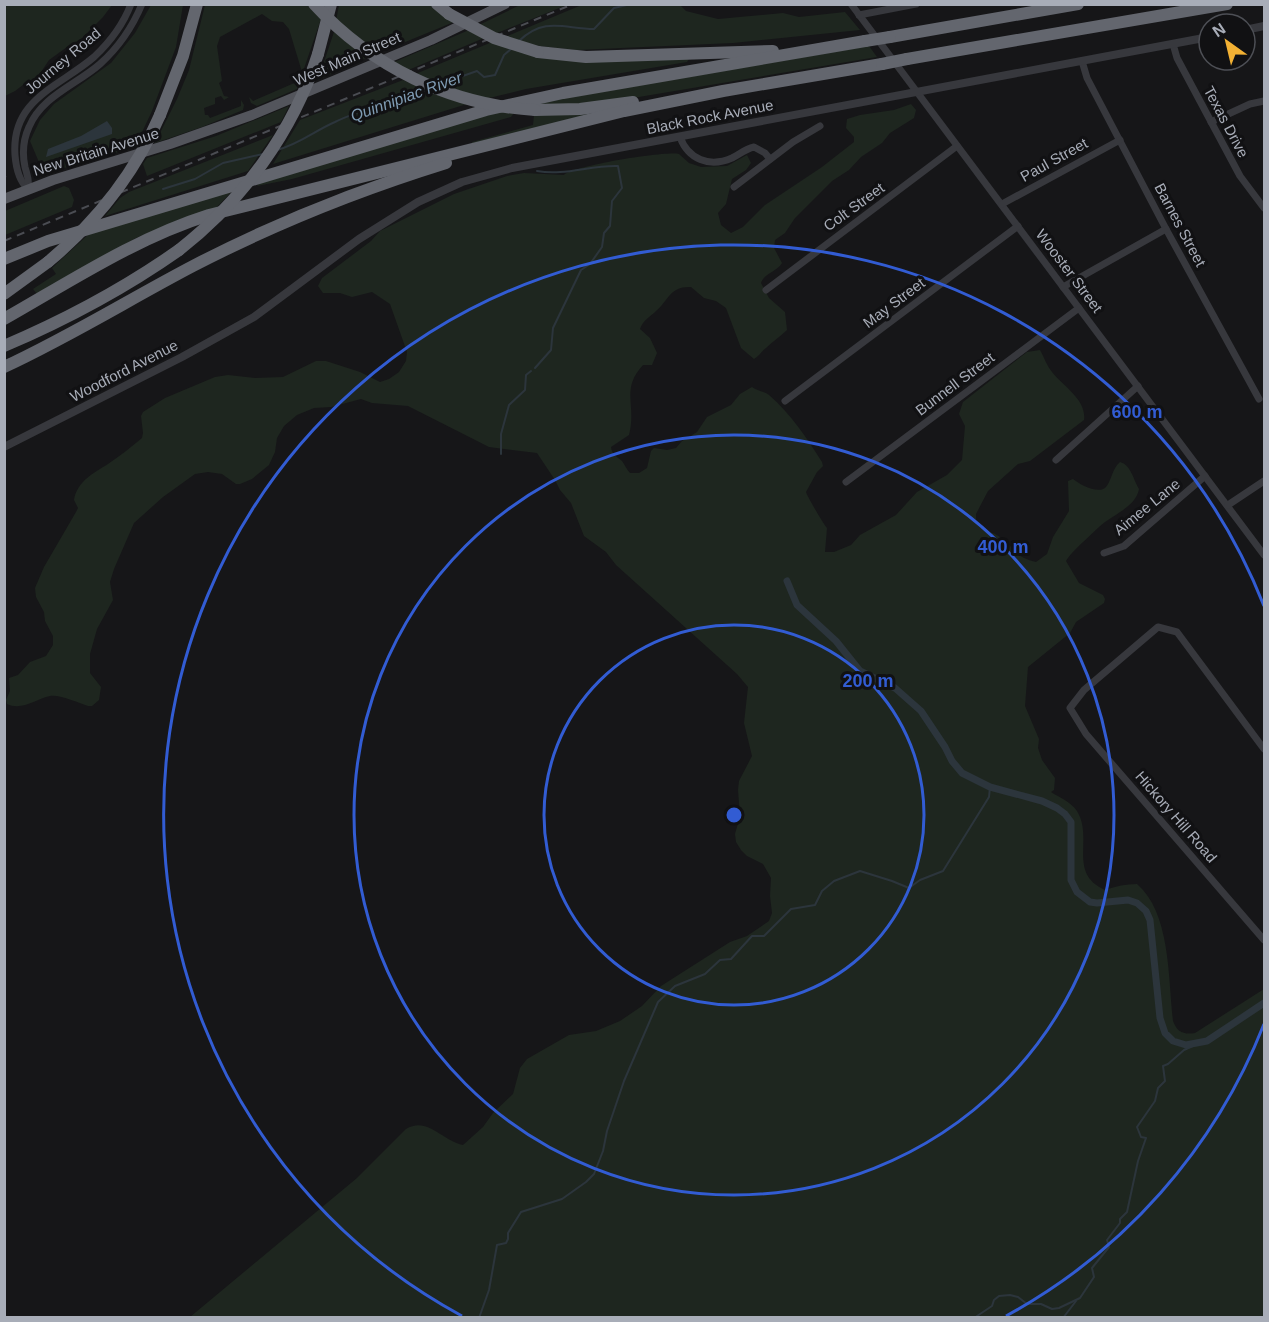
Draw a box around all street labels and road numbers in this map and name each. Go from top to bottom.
street label: Journey Road [21,24,104,97]
street label: West Main Street [291,28,404,89]
street label: Texas Drive [1201,83,1252,160]
street label: Black Rock Avenue [645,96,775,137]
street label: New Britain Avenue [31,124,161,179]
street label: Paul Street [1017,134,1091,185]
street label: Colt Street [820,178,888,234]
street label: Barnes Street [1151,180,1210,270]
street label: Wooster Street [1033,226,1107,316]
street label: May Street [860,273,928,331]
street label: Woodford Avenue [67,336,181,405]
street label: Bunnell Street [912,348,998,419]
street label: Aimee Lane [1110,475,1183,538]
street label: Hickory Hill Road [1132,768,1221,866]

